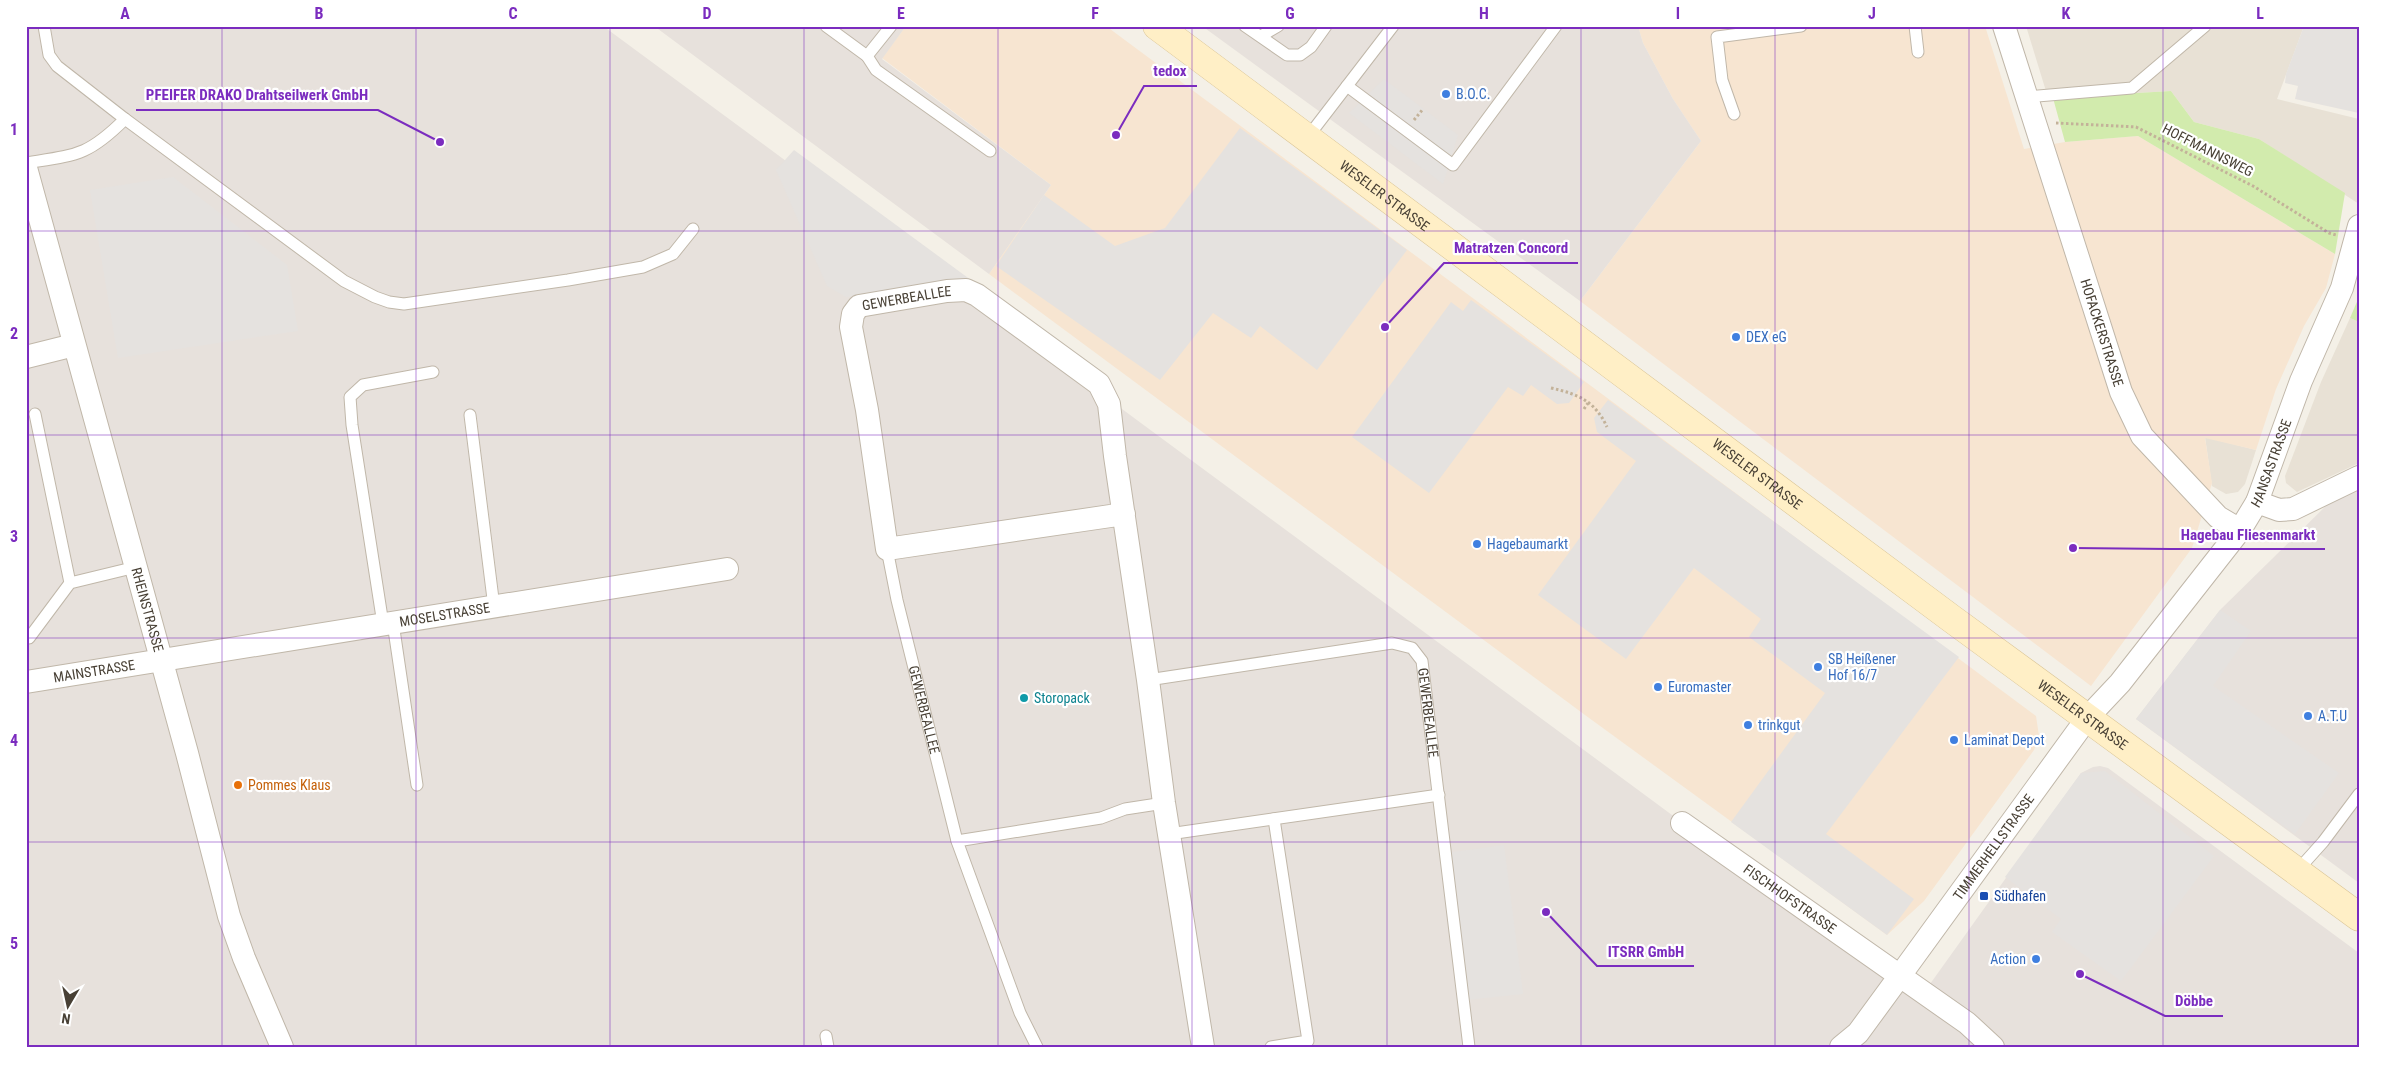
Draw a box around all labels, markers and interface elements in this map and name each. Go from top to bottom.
text: A [120,4,130,23]
text: B [315,4,324,23]
text: C [508,4,518,23]
text: D [702,4,712,23]
text: E [897,4,905,23]
text: F [1091,4,1099,23]
text: G [1285,4,1295,23]
text: H [1479,4,1489,23]
text: I [1676,4,1680,23]
text: J [1868,4,1876,23]
text: K [2062,4,2071,23]
text: L [2256,4,2264,23]
callout: tedox [1144,56,1197,86]
text: tedox [1153,62,1187,80]
callout: PFEIFER DRAKO Drahtseilwerk GmbH [136,80,378,110]
text: PFEIFER DRAKO Drahtseilwerk GmbH [146,86,368,104]
place label: B.O.C. [1456,86,1490,102]
marker: B.O.C. [1440,88,1452,100]
text: 1 [10,120,18,139]
street label: HOFFMANNSWEG [2160,120,2256,180]
street label: WESELER STRASSE [1337,157,1433,234]
callout: Matratzen Concord [1444,233,1578,263]
text: Matratzen Concord [1454,239,1568,257]
street label: HOFACKERSTRASSE [2077,277,2127,389]
street label: GEWERBEALLEE [861,283,952,313]
text: 2 [10,324,18,343]
place label: DEX eG [1746,329,1787,345]
marker: DEX eG [1730,331,1742,343]
street label: HANSASTRASSE [2248,417,2294,510]
street label: WESELER STRASSE [1709,435,1805,512]
callout: Hagebau Fliesenmarkt [2170,519,2325,549]
text: Hagebau Fliesenmarkt [2181,526,2316,544]
text: 3 [10,527,18,546]
place label: Hagebaumarkt [1487,536,1568,552]
marker: Hagebaumarkt [1471,538,1483,550]
street label: RHEINSTRASSE [128,566,167,654]
street label: MOSELSTRASSE [398,599,491,630]
place label: SB Heißener Hof 16/7 [1828,651,1896,683]
street label: MAINSTRASSE [52,657,136,685]
marker: SB Heißener Hof 16/7 [1812,661,1824,673]
street label: GEWERBEALLEE [906,664,943,755]
street label: GEWERBEALLEE [1415,667,1442,759]
street label: WESELER STRASSE [2035,677,2131,753]
place label: Euromaster [1668,679,1731,695]
marker: Euromaster [1652,681,1664,693]
place label: Storopack [1034,690,1091,706]
marker: Storopack [1018,692,1030,704]
place label: A.T.U [2318,708,2347,724]
marker: A.T.U [2302,710,2314,722]
place label: trinkgut [1758,717,1800,733]
marker: trinkgut [1742,719,1754,731]
text: 4 [10,731,18,750]
place label: Laminat Depot [1964,732,2045,748]
marker: Laminat Depot [1948,734,1960,746]
place label: Pommes Klaus [248,777,331,793]
marker: Pommes Klaus [232,779,244,791]
street label: TIMMERHELLSTRASSE [1950,791,2037,903]
street label: FISCHHOFSTRASSE [1741,861,1840,937]
place label: Südhafen [1994,888,2046,904]
marker: Südhafen [1978,890,1990,902]
text: 5 [10,934,18,953]
callout: ITSRR GmbH [1597,936,1694,966]
text: ITSRR GmbH [1608,943,1684,961]
place label: Action [1990,951,2026,967]
marker: Action [2030,953,2042,965]
north arrow [42,980,92,1030]
callout: Döbbe [2165,986,2223,1016]
text: Döbbe [2175,992,2213,1010]
text: N [60,1010,71,1027]

